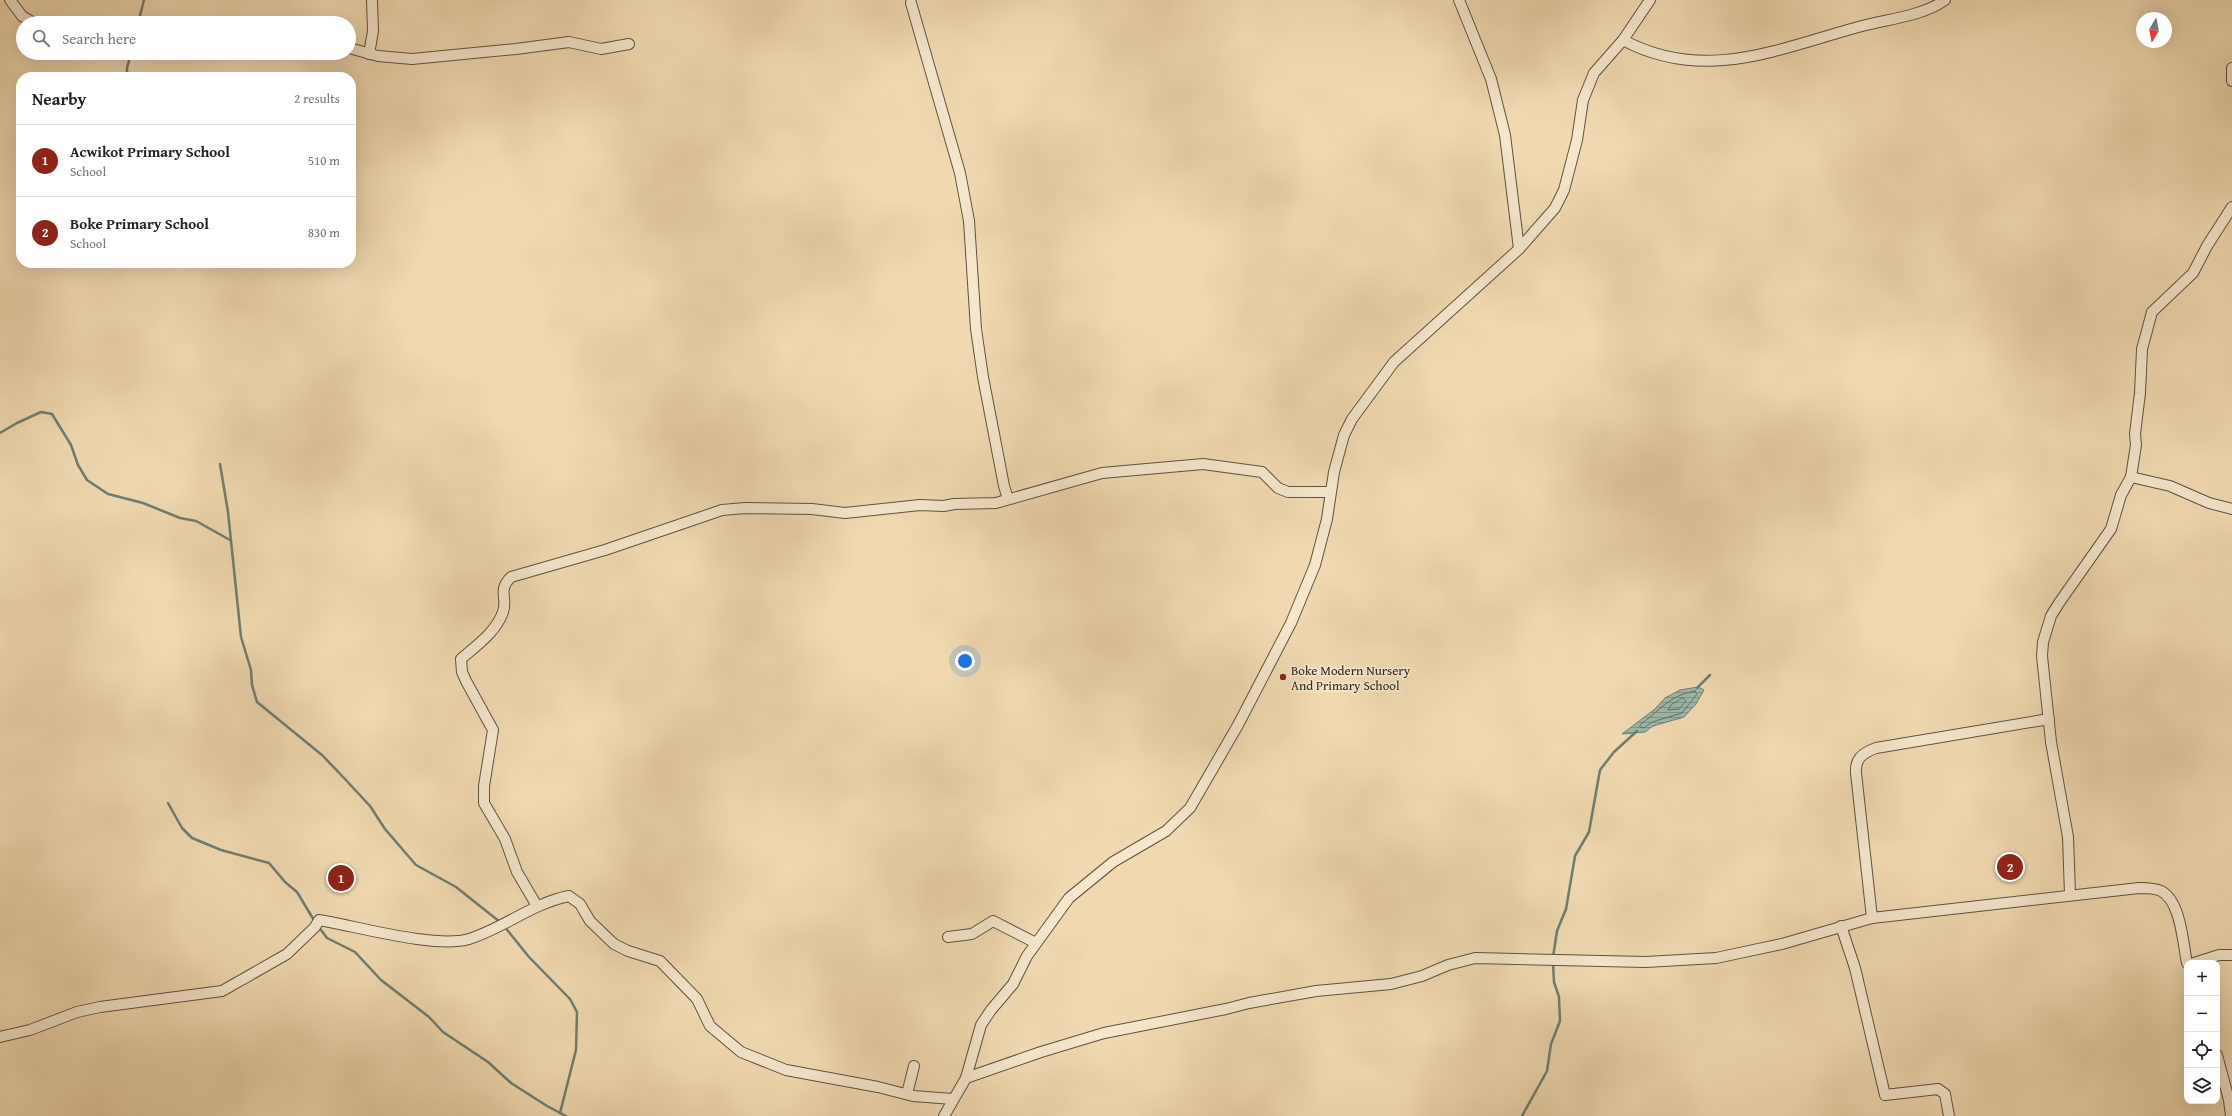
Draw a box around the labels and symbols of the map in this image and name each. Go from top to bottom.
north arrow [2136,12,2172,48]
your location [955,651,975,671]
place label: Boke Modern Nursery And Primary School [1291,661,1411,695]
marker: Boke Modern Nursery And Primary School [1278,672,1288,682]
pin: 2 [1997,852,2023,882]
pin: 1 [328,863,354,893]

